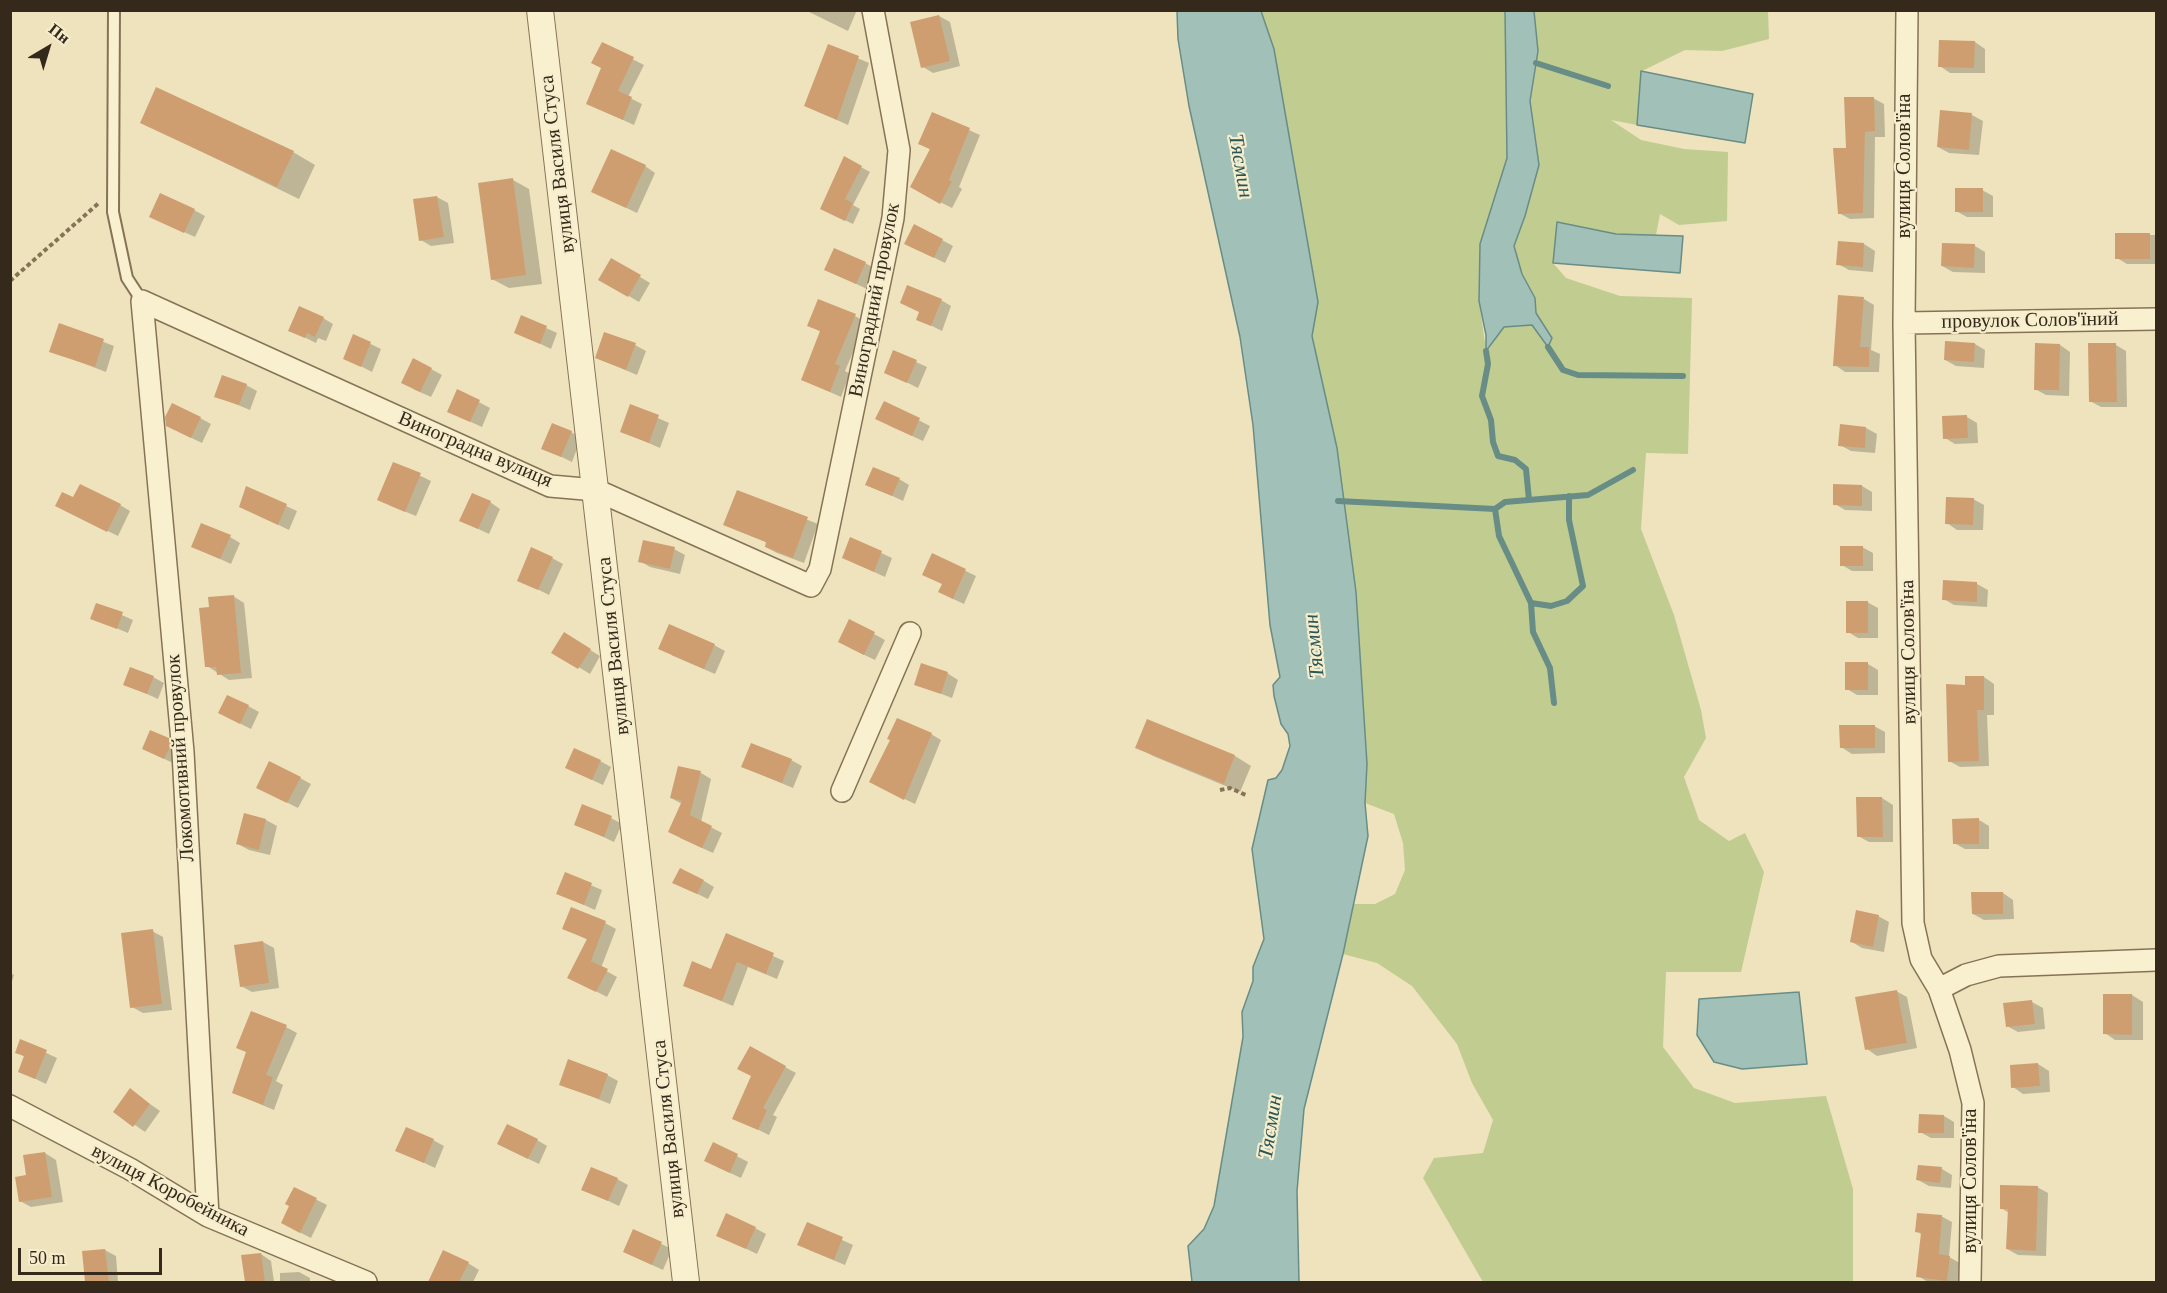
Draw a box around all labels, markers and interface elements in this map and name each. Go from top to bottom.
north arrow [18,18,78,78]
text: Пн [46,20,73,47]
street label: вулиця Василя Стуса [535,74,581,254]
street label: вулиця Солов'їна [1893,94,1917,238]
water label: Тясмин [1222,132,1258,200]
street label: Виноградний провулок [844,201,906,399]
street label: провулок Солов'їний [1941,307,2119,335]
street label: Виноградна вулиця [394,407,556,493]
street label: вулиця Василя Стуса [593,556,635,736]
street label: вулиця Солов'їна [1896,579,1922,725]
water label: Тясмин [1299,613,1331,679]
street label: Локомотивний провулок [162,653,200,863]
street label: вулиця Василя Стуса [648,1039,690,1219]
water label: Тясмин [1254,1093,1288,1161]
street label: вулиця Солов'їна [1959,1109,1983,1253]
street label: вулиця Коробейника [87,1139,253,1243]
scale bar [21,1236,165,1274]
text: 50 m [29,1248,66,1268]

